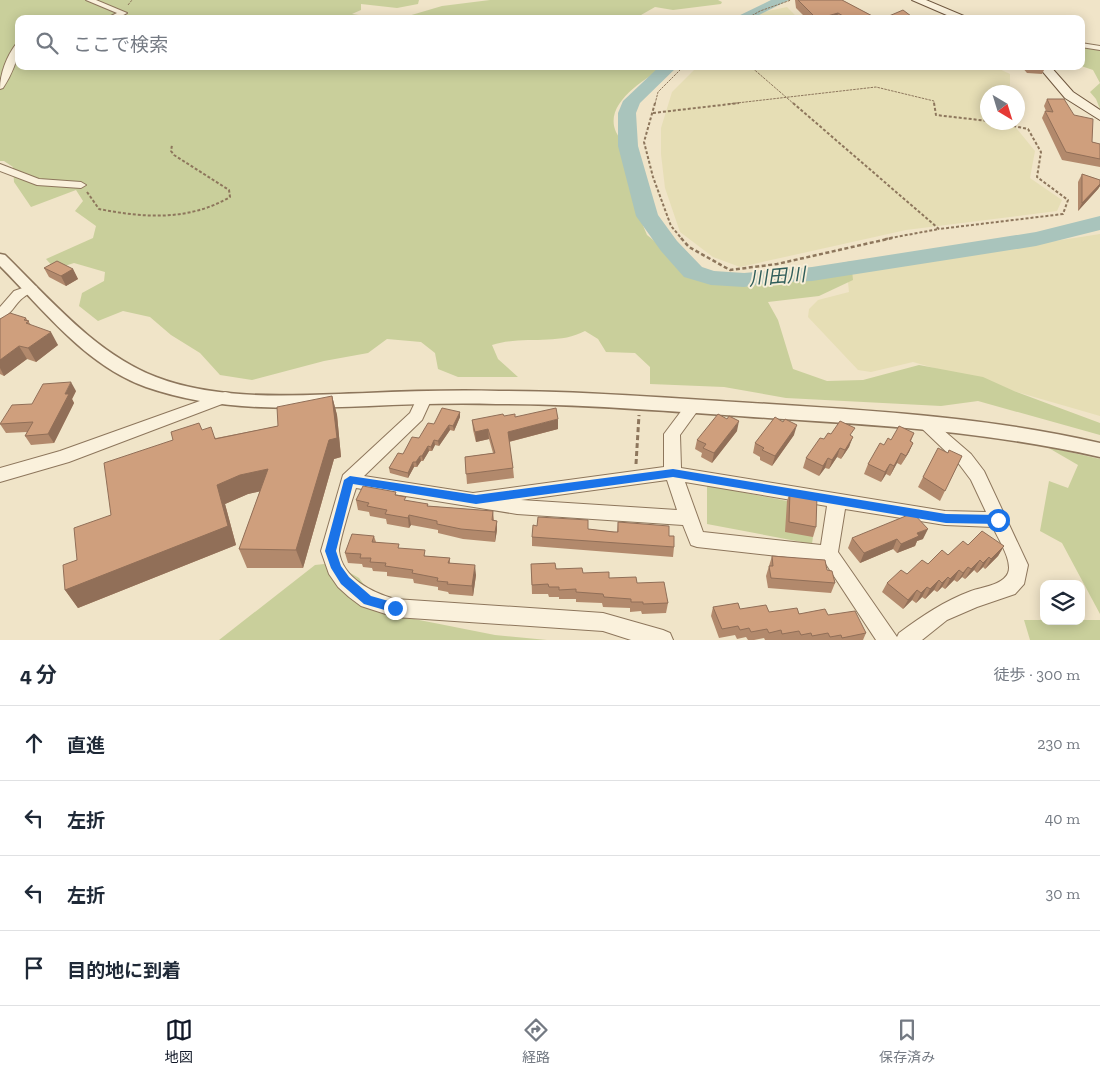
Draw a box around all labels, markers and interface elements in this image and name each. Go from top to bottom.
search box [15,15,1085,70]
icon: search [33,29,61,57]
text: ここで検索 [73,33,168,56]
north arrow [980,85,1025,130]
water label: 川田川 [748,262,808,290]
route start [987,509,1010,532]
map controls [1040,580,1085,625]
button: layers [1040,580,1085,625]
route end [384,597,407,620]
text: 4 分 [20,662,57,687]
text: 徒歩 · 300 m [994,665,1080,684]
icon: ahead [20,729,48,757]
text: 直進 [67,734,105,757]
text: 230 m [1037,734,1080,753]
icon: left [20,804,48,832]
text: 左折 [67,809,105,832]
text: 40 m [1045,809,1080,828]
icon: left [20,879,48,907]
text: 左折 [67,884,105,907]
text: 30 m [1046,884,1080,903]
icon: arrive [20,954,48,982]
text: 目的地に到着 [67,959,181,982]
tab: 地図 [165,1016,193,1066]
tab: 経路 [522,1016,550,1066]
tab: 保存済み [879,1016,935,1066]

